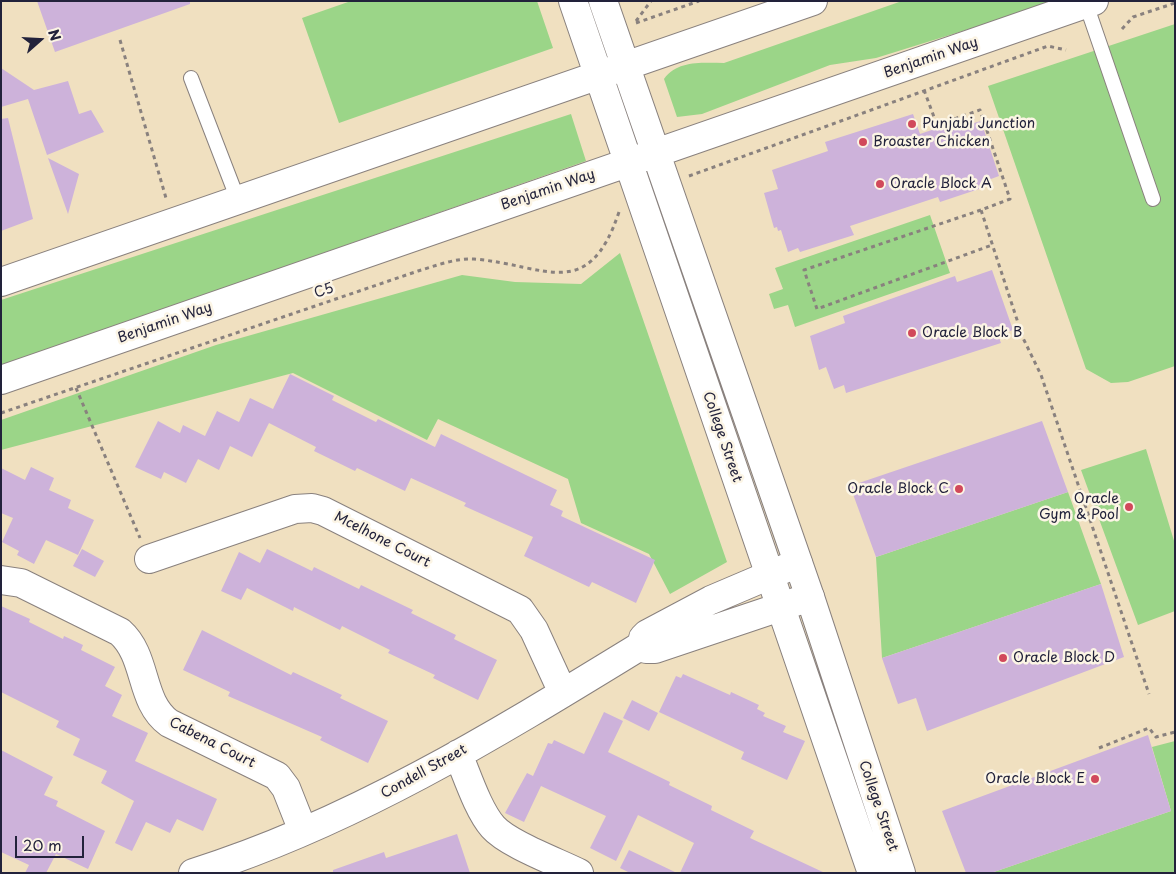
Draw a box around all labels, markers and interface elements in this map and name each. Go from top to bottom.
north arrow [15,15,65,65]
text: N [43,26,66,44]
street label: Benjamin Way [882,34,980,82]
place label: Punjabi Junction [922,116,1035,132]
marker: Punjabi Junction [906,118,918,130]
place label: Broaster Chicken [873,134,990,150]
marker: Broaster Chicken [857,136,869,148]
street label: Benjamin Way [499,166,597,214]
place label: Oracle Block A [890,176,992,192]
marker: Oracle Block A [874,178,886,190]
street label: C5 [312,280,336,302]
street label: Benjamin Way [116,299,214,347]
place label: Oracle Block B [922,325,1022,341]
marker: Oracle Block B [906,327,918,339]
street label: College Street [699,389,745,485]
place label: Oracle Block C [847,481,949,497]
marker: Oracle Block C [953,483,965,495]
place label: Oracle Gym & Pool [1039,491,1119,524]
marker: Oracle Gym & Pool [1123,501,1135,513]
street label: Mcelhone Court [331,509,433,571]
place label: Oracle Block D [1013,650,1115,666]
marker: Oracle Block D [997,652,1009,664]
street label: Cabena Court [166,714,258,772]
street label: Condell Street [378,741,470,803]
street label: College Street [855,758,901,854]
place label: Oracle Block E [985,771,1085,787]
marker: Oracle Block E [1089,773,1101,785]
scale bar [18,826,86,858]
text: 20 m [23,833,62,856]

